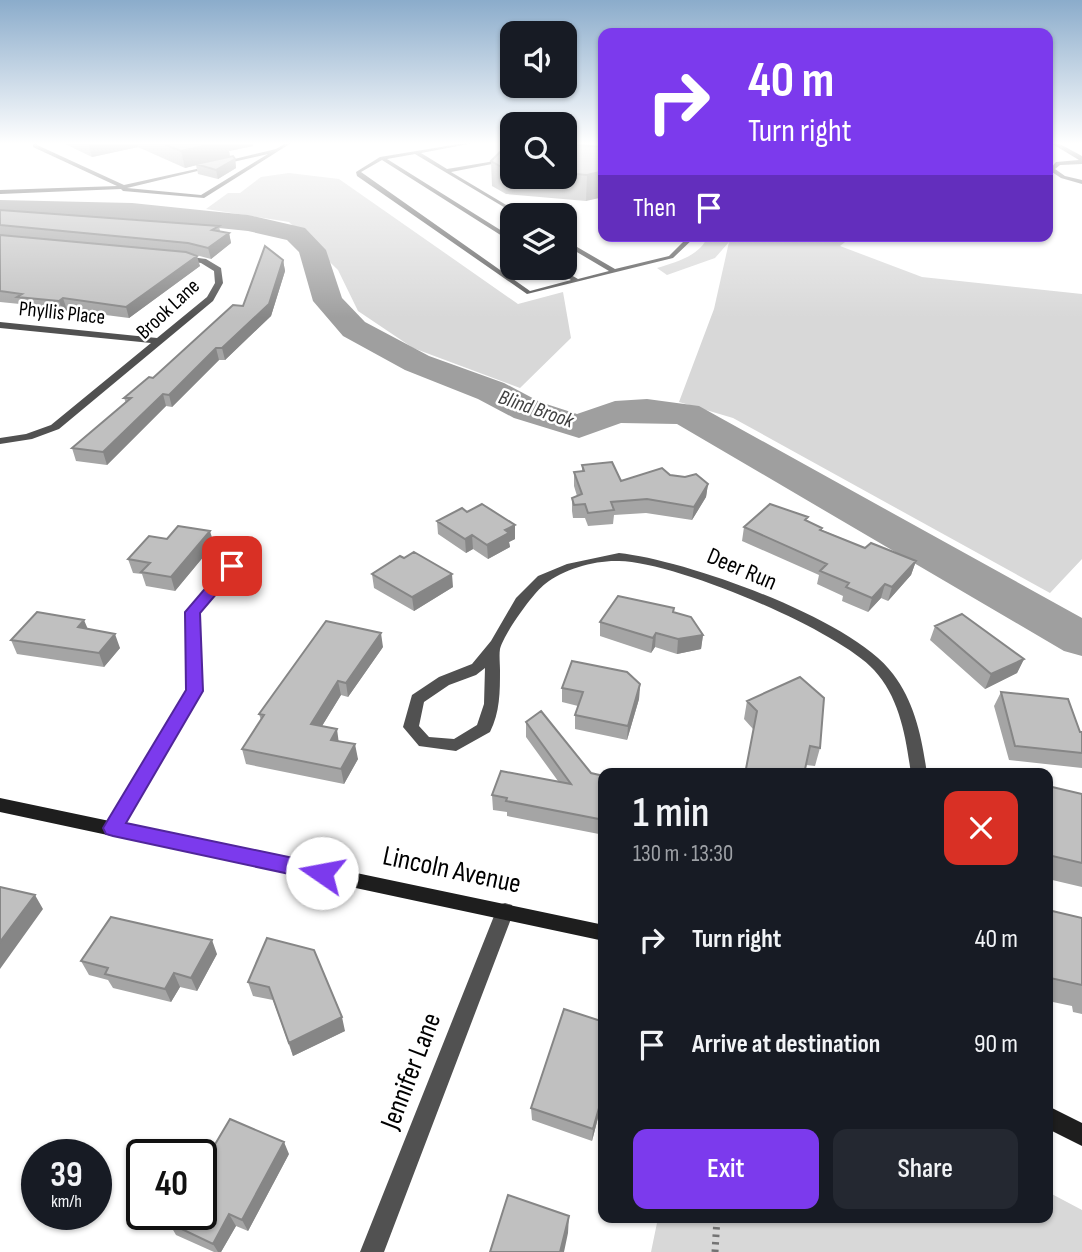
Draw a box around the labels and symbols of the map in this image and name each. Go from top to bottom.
street label: Brook Lane [131,274,205,344]
street label: Phyllis Place [18,296,106,330]
water label: Blind Brook [495,385,578,434]
pin [202,536,262,596]
street label: Deer Run [703,541,781,597]
position arrow [285,836,359,910]
street label: Lincoln Avenue [380,839,524,901]
street label: Jennifer Lane [373,1008,448,1135]
speed limit sign: 40 [126,1139,217,1230]

